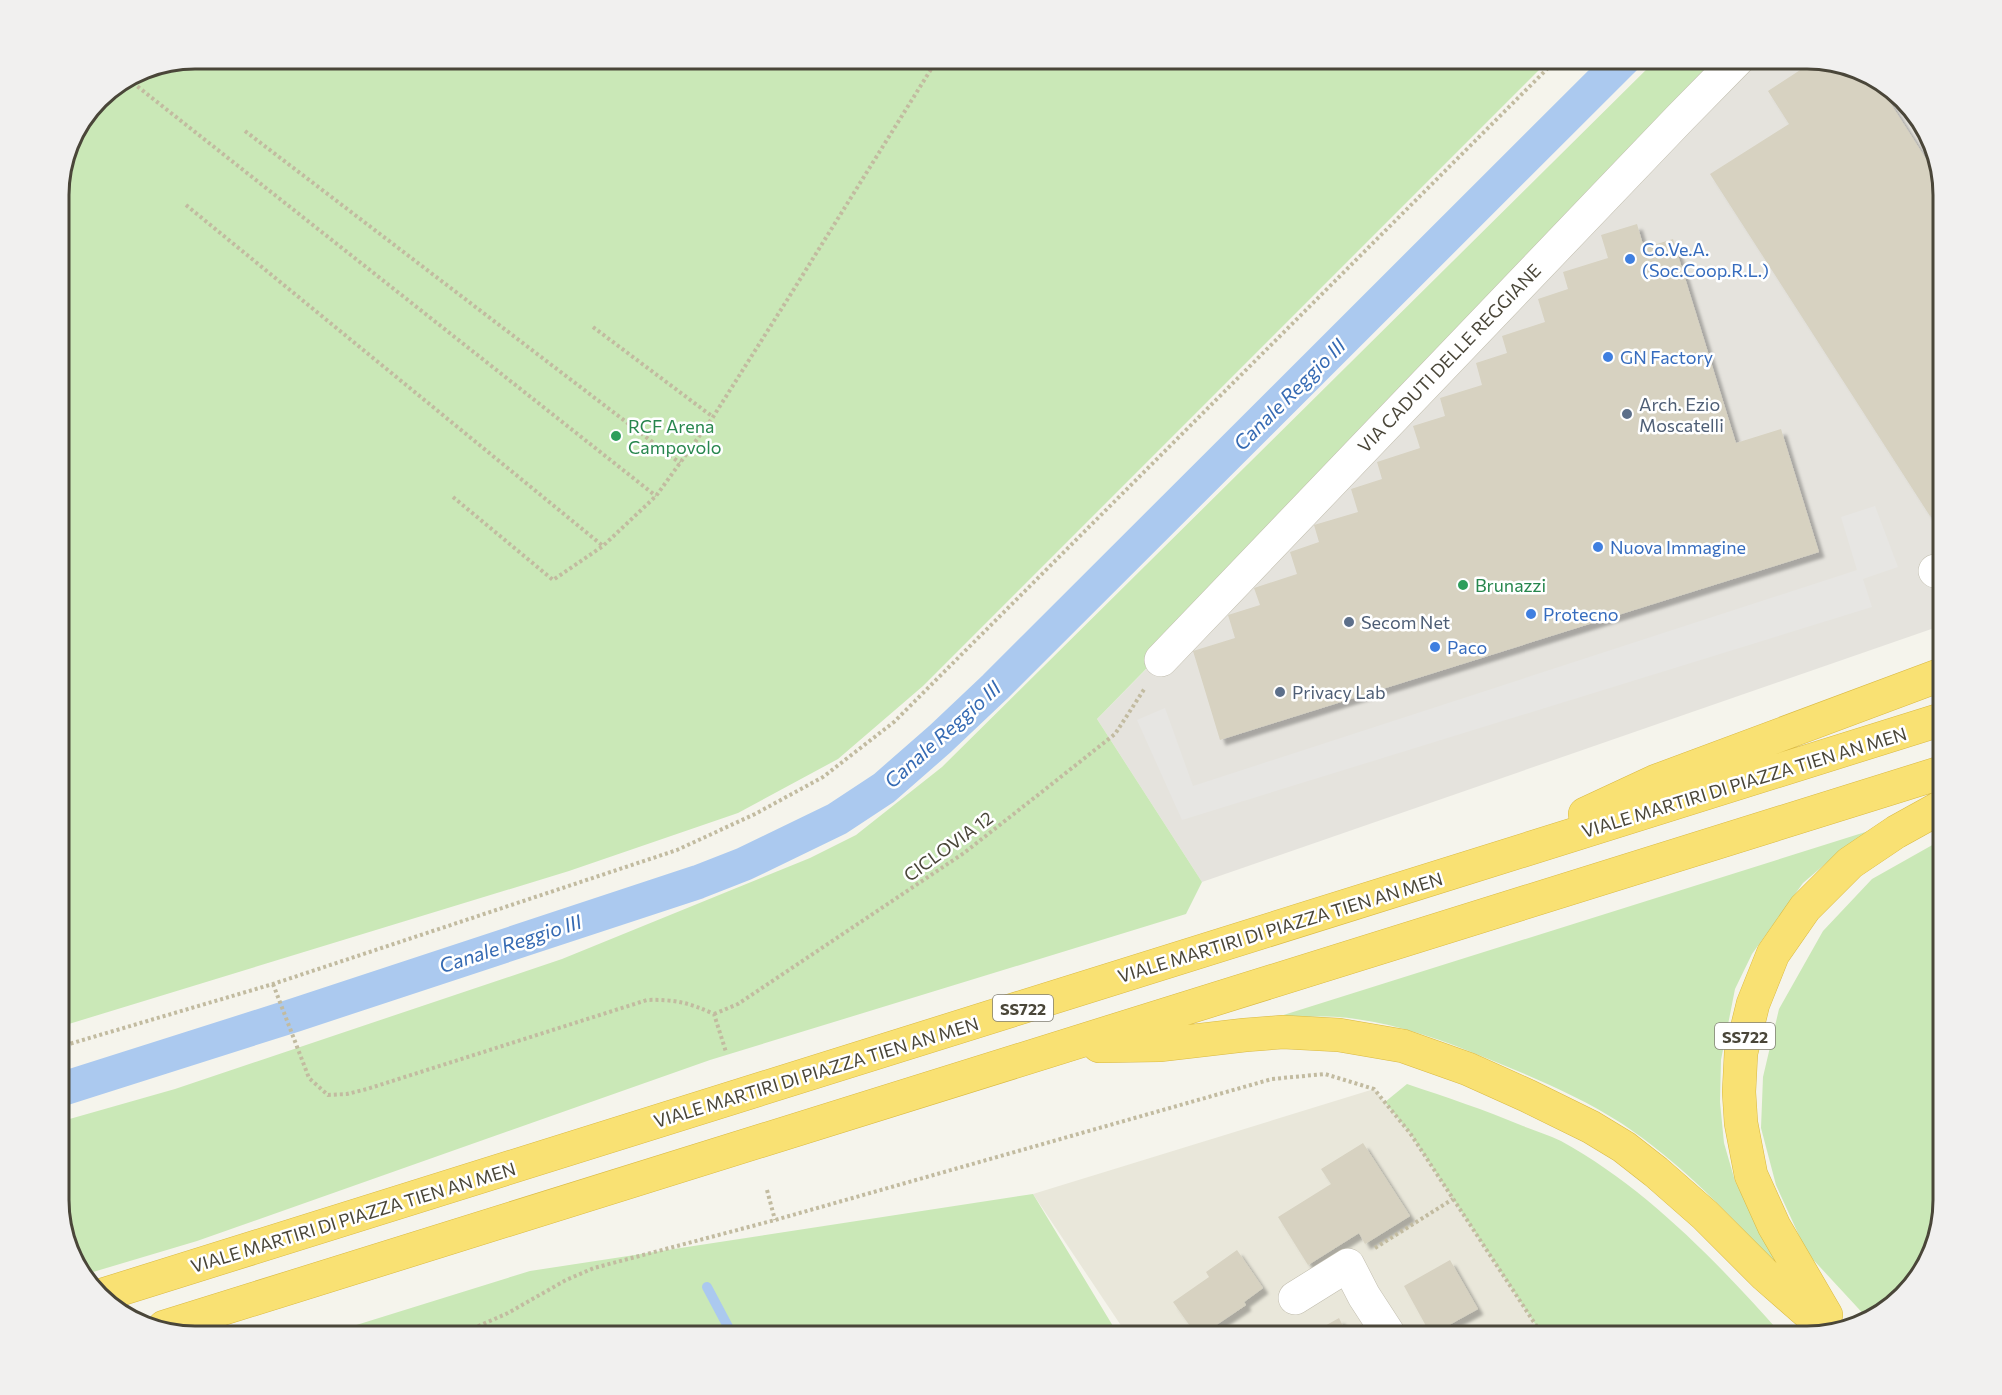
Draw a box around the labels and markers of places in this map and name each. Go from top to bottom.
place label: Co.Ve.A. (Soc.Coop.R.L.) [1642,238,1769,281]
marker: Co.Ve.A. (Soc.Coop.R.L.) [1623,252,1637,266]
place label: GN Factory [1620,346,1713,368]
marker: GN Factory [1601,350,1615,364]
place label: Arch. Ezio Moscatelli [1639,393,1724,436]
marker: Arch. Ezio Moscatelli [1620,407,1634,421]
place label: RCF Arena Campovolo [628,415,722,458]
marker: RCF Arena Campovolo [609,429,623,443]
place label: Nuova Immagine [1610,536,1746,558]
marker: Nuova Immagine [1591,540,1605,554]
place label: Brunazzi [1475,574,1546,596]
marker: Brunazzi [1456,578,1470,592]
place label: Protecno [1543,603,1619,625]
marker: Protecno [1524,607,1538,621]
place label: Secom Net [1361,611,1450,633]
marker: Secom Net [1342,615,1356,629]
place label: Paco [1447,636,1487,658]
marker: Paco [1428,640,1442,654]
place label: Privacy Lab [1292,681,1386,703]
marker: Privacy Lab [1273,685,1287,699]

